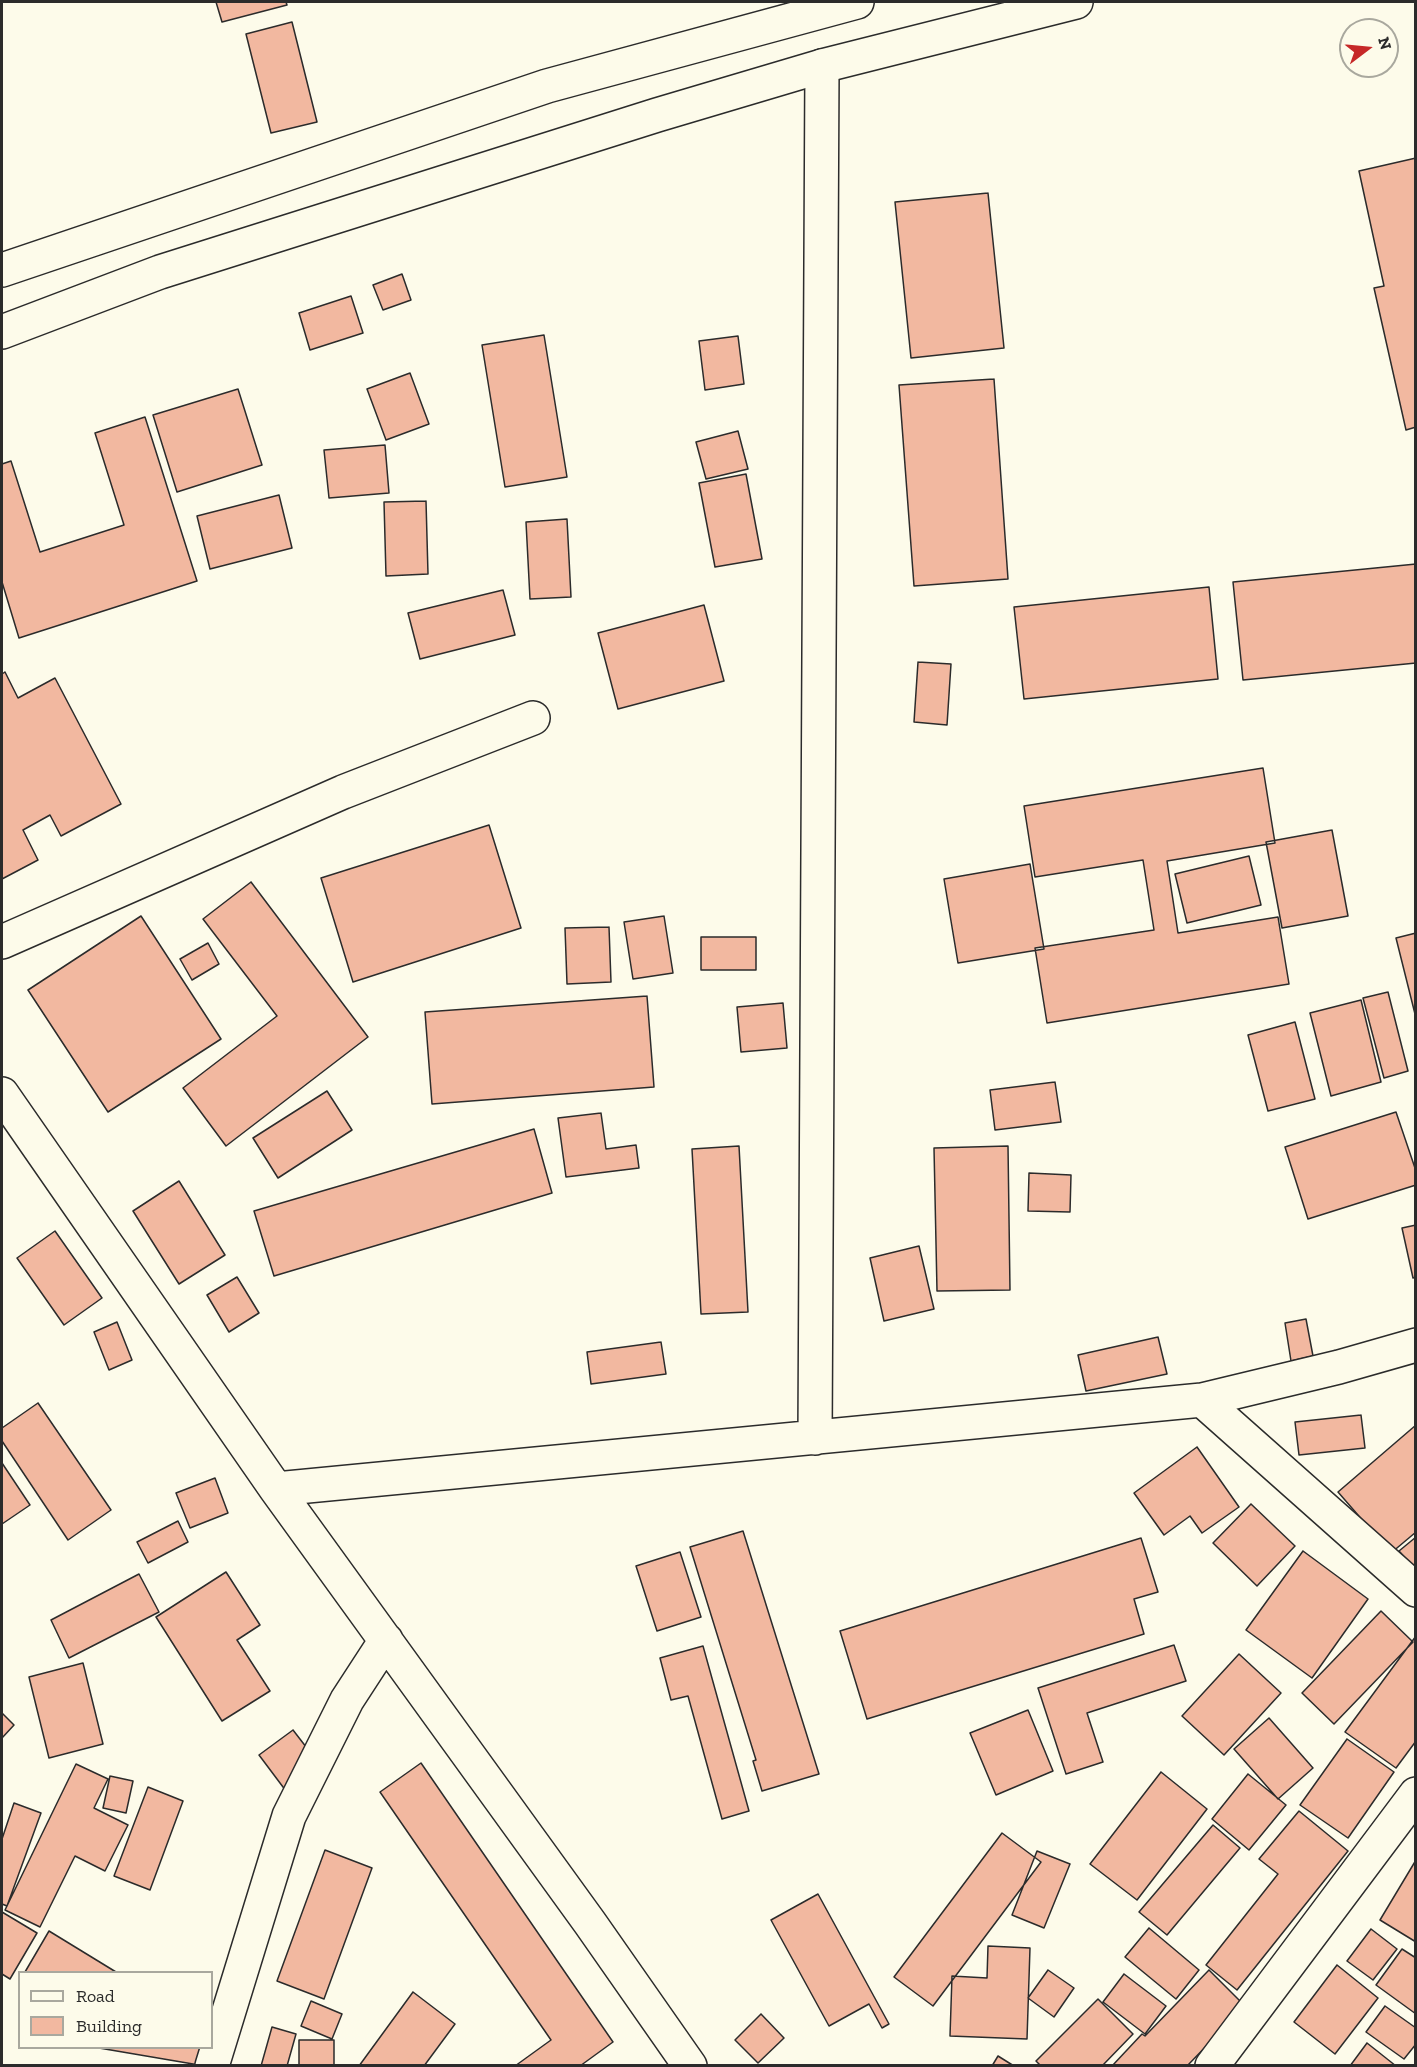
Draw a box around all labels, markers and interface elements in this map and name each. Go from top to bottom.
north arrow [1339,18,1399,78]
text: N [1374,35,1396,52]
legend [18,1971,213,2049]
text: Road [76,1985,115,2007]
text: Building [76,2015,142,2037]

